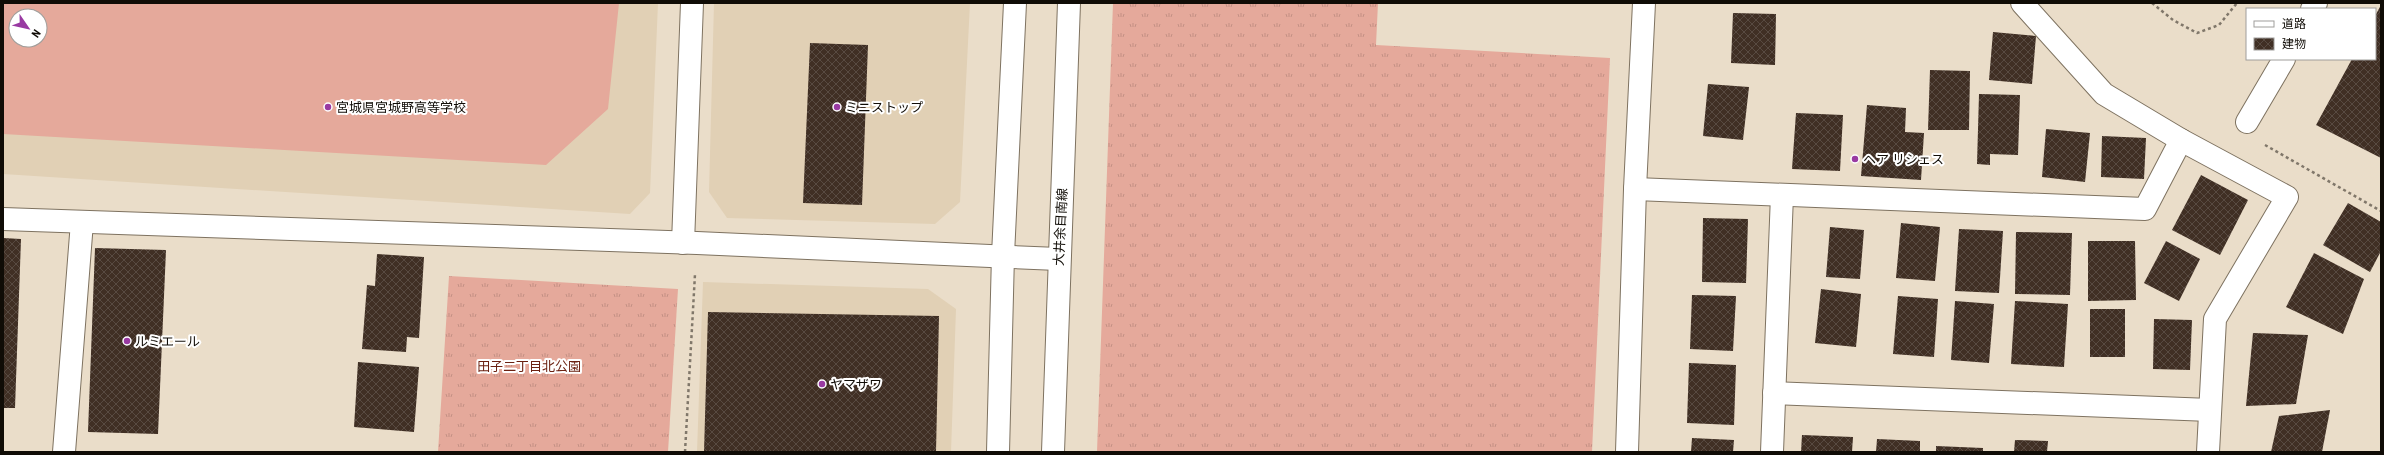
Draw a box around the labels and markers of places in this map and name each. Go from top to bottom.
place label: 宮城県宮城野高等学校 [336,100,466,115]
place label: ミニストップ [845,100,923,115]
marker: 宮城県宮城野高等学校 [323,102,333,112]
marker: ミニストップ [832,102,842,112]
place label: ヘア リシェス [1863,152,1944,167]
marker: ヘア リシェス [1850,154,1860,164]
place label: ルミエール [135,334,200,349]
marker: ルミエール [122,336,132,346]
place label: ヤマザワ [830,377,882,392]
marker: ヤマザワ [817,379,827,389]

